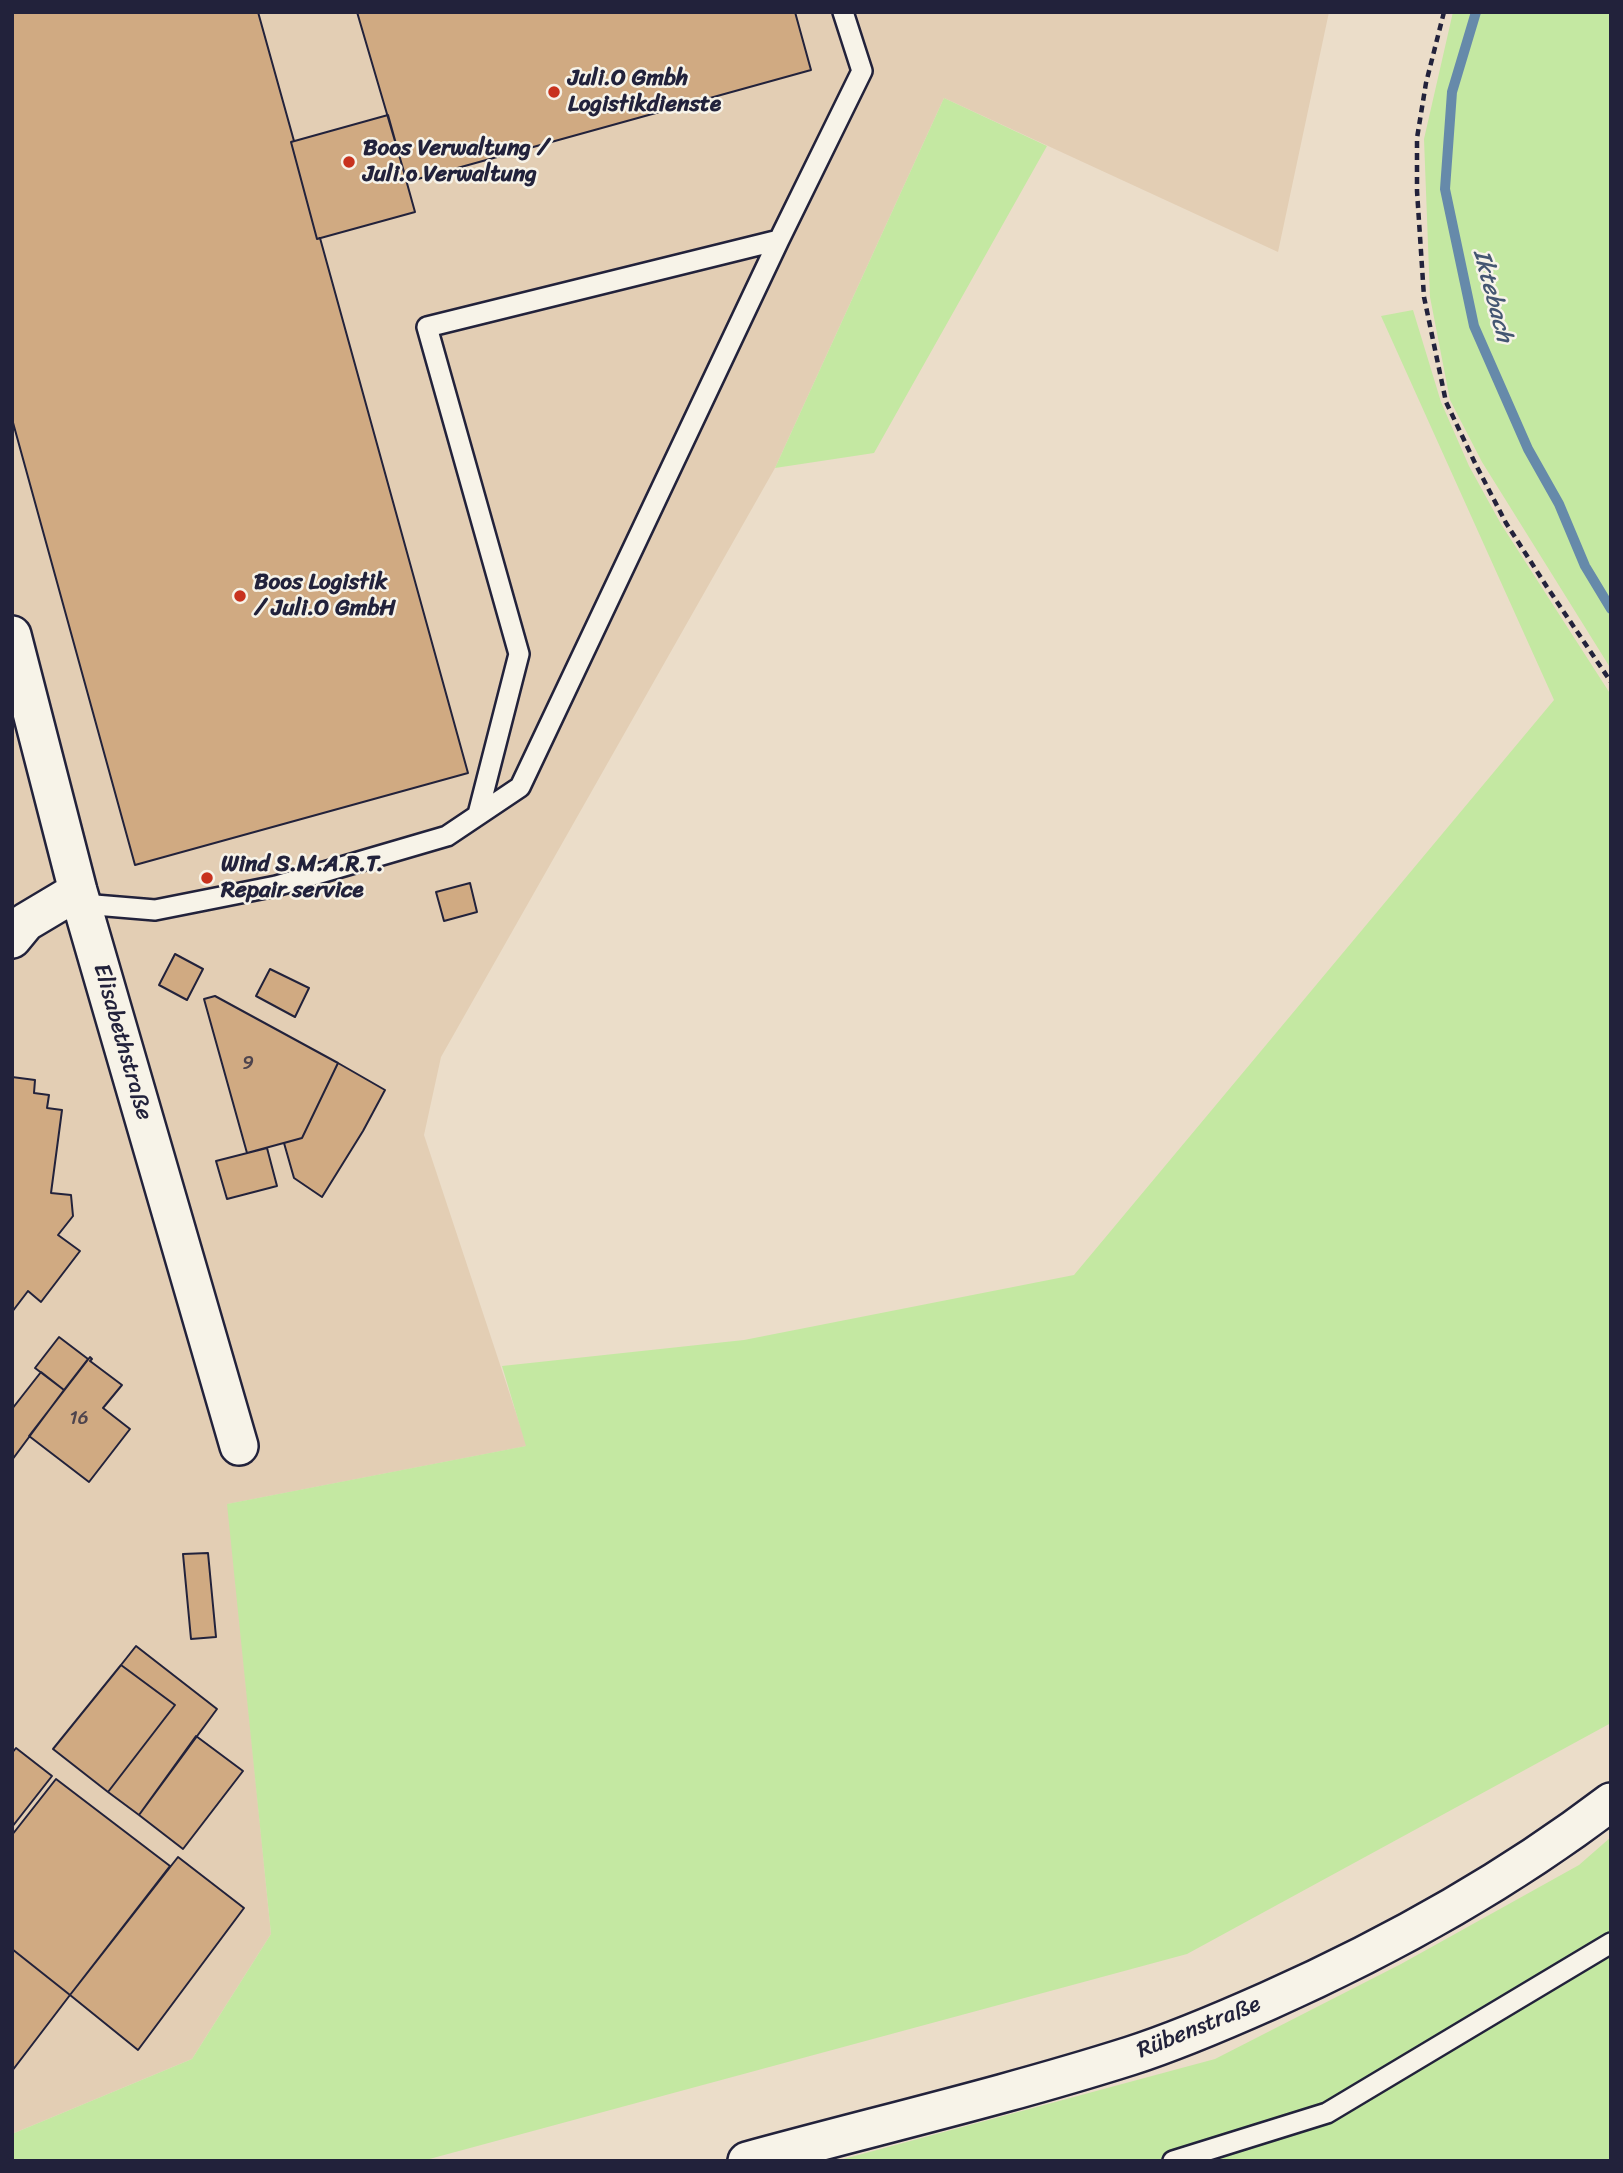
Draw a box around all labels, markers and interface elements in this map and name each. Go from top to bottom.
place label: Juli.O Gmbh Logistikdienste [568,65,721,119]
marker: Juli.O Gmbh Logistikdienste [546,84,562,100]
place label: Boos Verwaltung / Juli.o Verwaltung [363,135,548,189]
marker: Boos Verwaltung / Juli.o Verwaltung [341,154,357,170]
water label: Iktebach [1466,247,1518,345]
place label: Boos Logistik / Juli.O GmbH [254,569,396,623]
marker: Boos Logistik / Juli.O GmbH [232,588,248,604]
place label: Wind S.M.A.R.T. Repair service [221,851,384,905]
marker: Wind S.M.A.R.T. Repair service [199,870,215,886]
street label: Elisabethstraße [86,961,158,1123]
house number: 9 [242,1053,254,1075]
house number: 16 [70,1408,88,1430]
street label: Rübenstraße [1133,1991,1265,2065]

